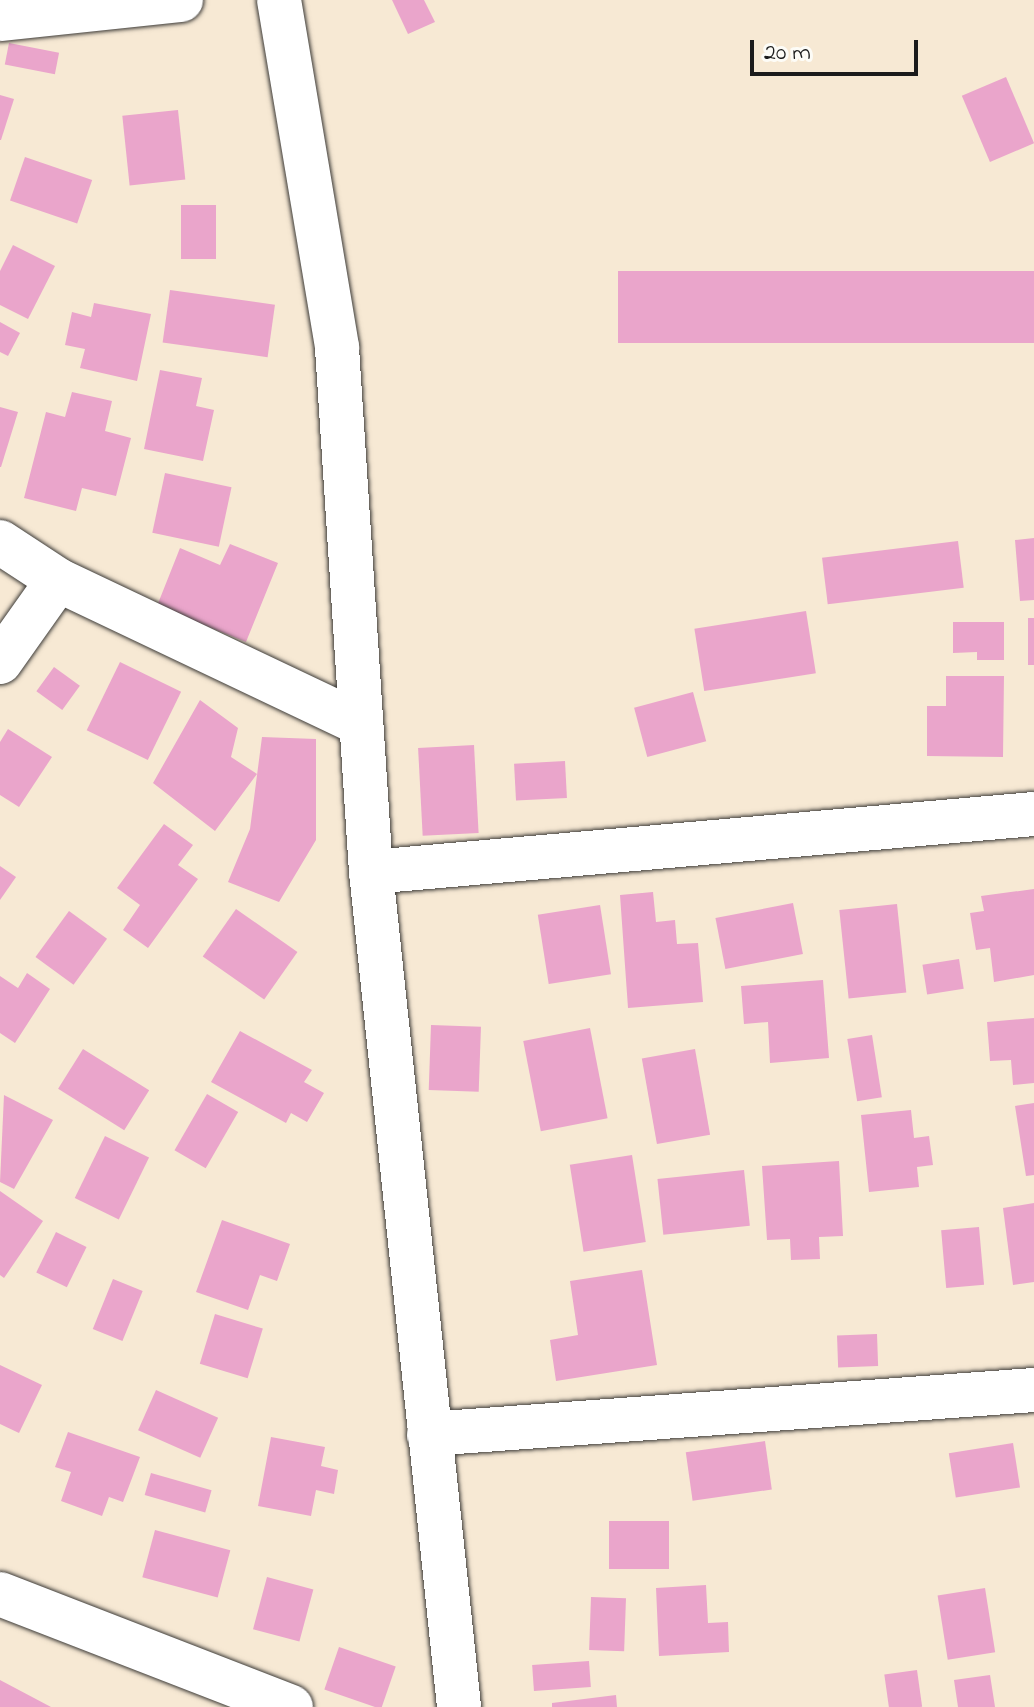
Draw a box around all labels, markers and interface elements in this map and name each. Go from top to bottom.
scale bar [754,24,922,74]
text: 20 m [764,36,811,71]

